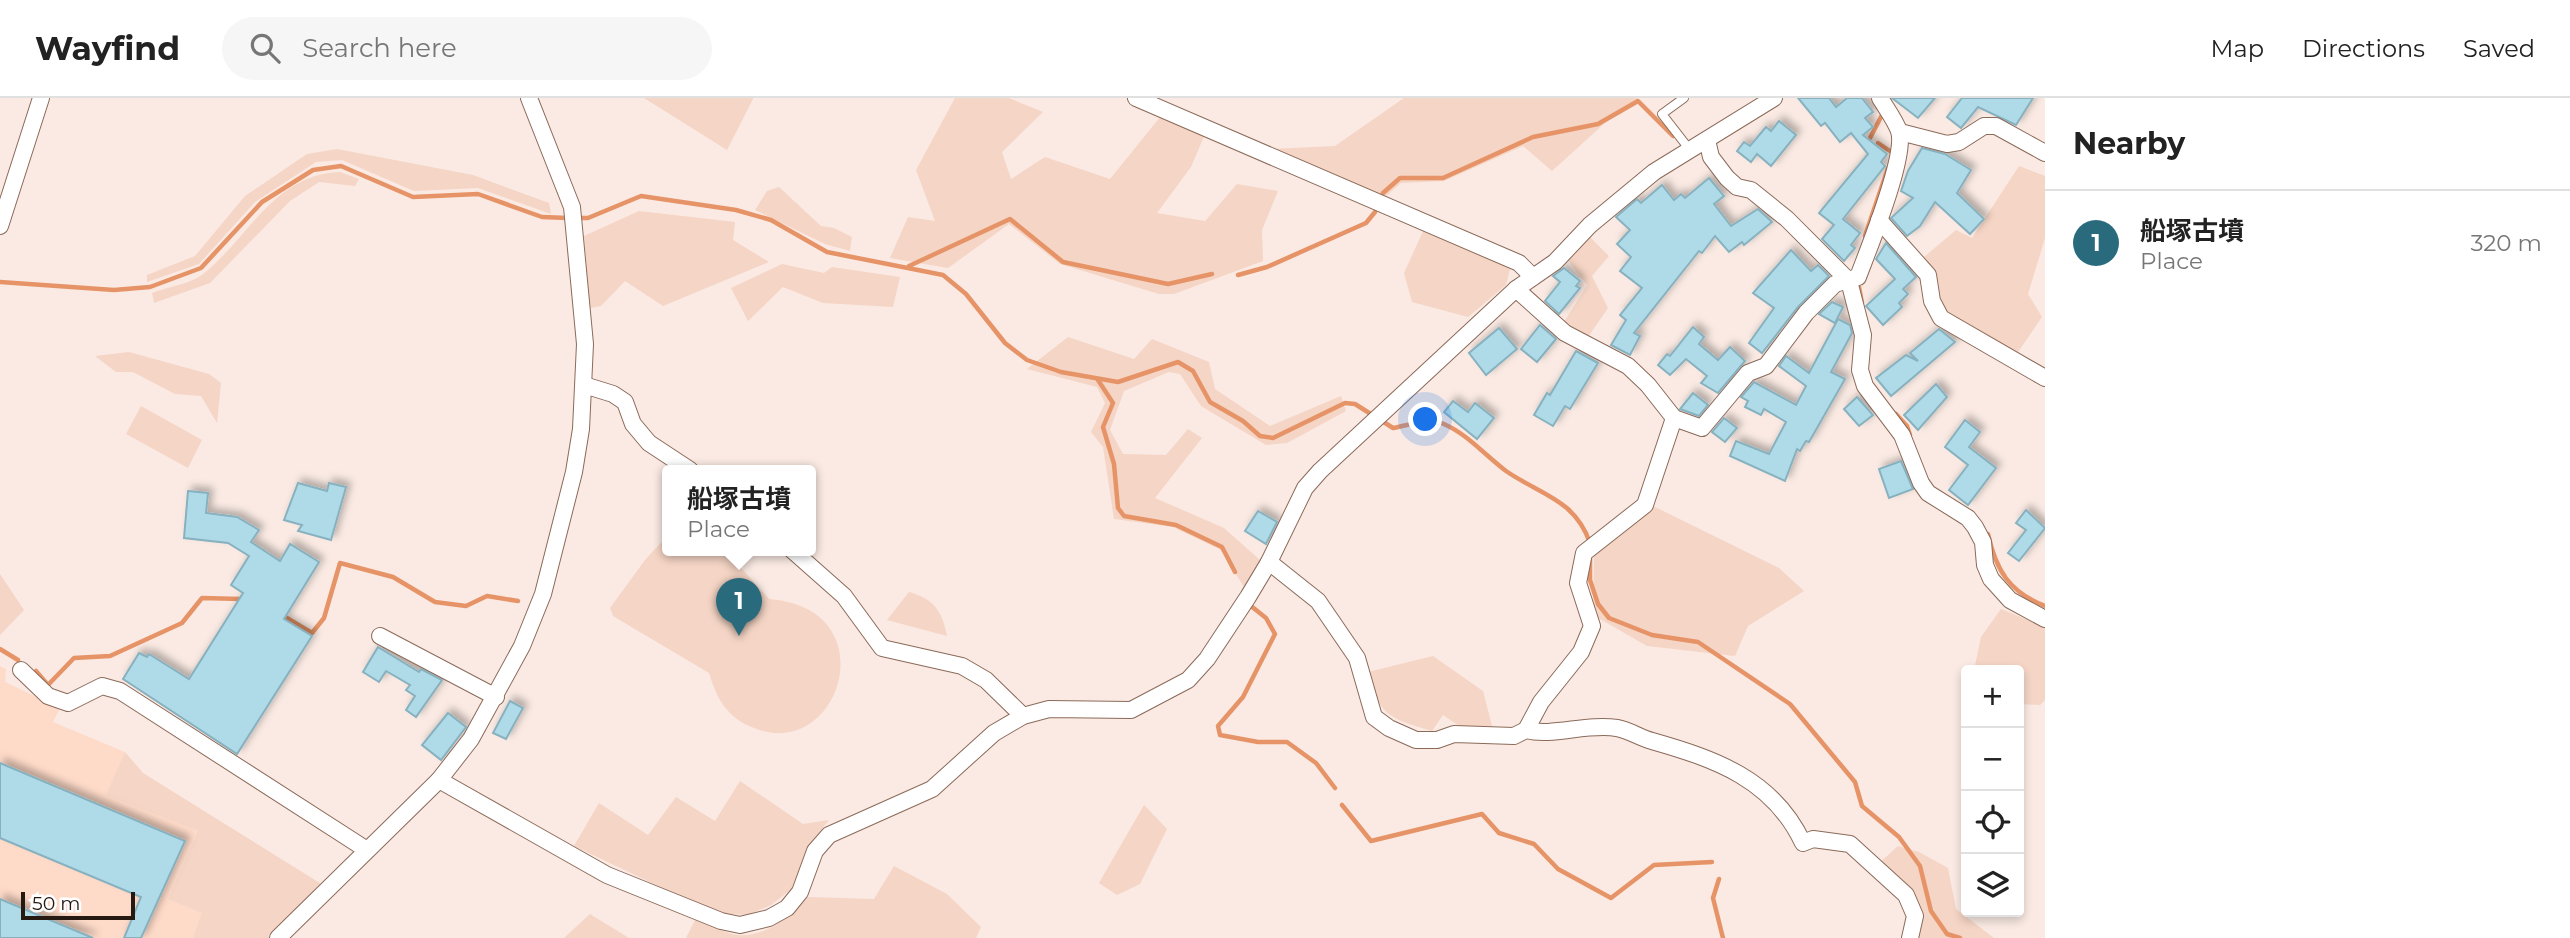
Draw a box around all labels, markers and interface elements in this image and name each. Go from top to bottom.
search box [222,17,712,80]
text: Wayfind [35,28,180,68]
icon: search [246,29,284,67]
text: Search here [302,32,457,64]
text: Map [2211,34,2264,63]
text: Directions [2302,34,2425,63]
text: Saved [2463,34,2535,63]
text: Nearby [2073,125,2185,162]
text: 船塚古墳 [2140,215,2244,247]
text: 1 [2091,229,2101,257]
text: 320 m [2470,229,2542,257]
text: Place [2140,247,2203,275]
your location [1408,402,1442,436]
popup [662,465,816,556]
text: 船塚古墳 [687,483,791,515]
text: Place [687,515,750,543]
pin: 1 [716,578,762,636]
map controls [1961,665,2024,917]
button: + [1961,665,2024,728]
button: − [1961,728,2024,791]
button: locate [1961,791,2024,854]
button: layers [1961,854,2024,917]
scale bar [21,889,135,921]
text: 50 m [32,892,80,915]

